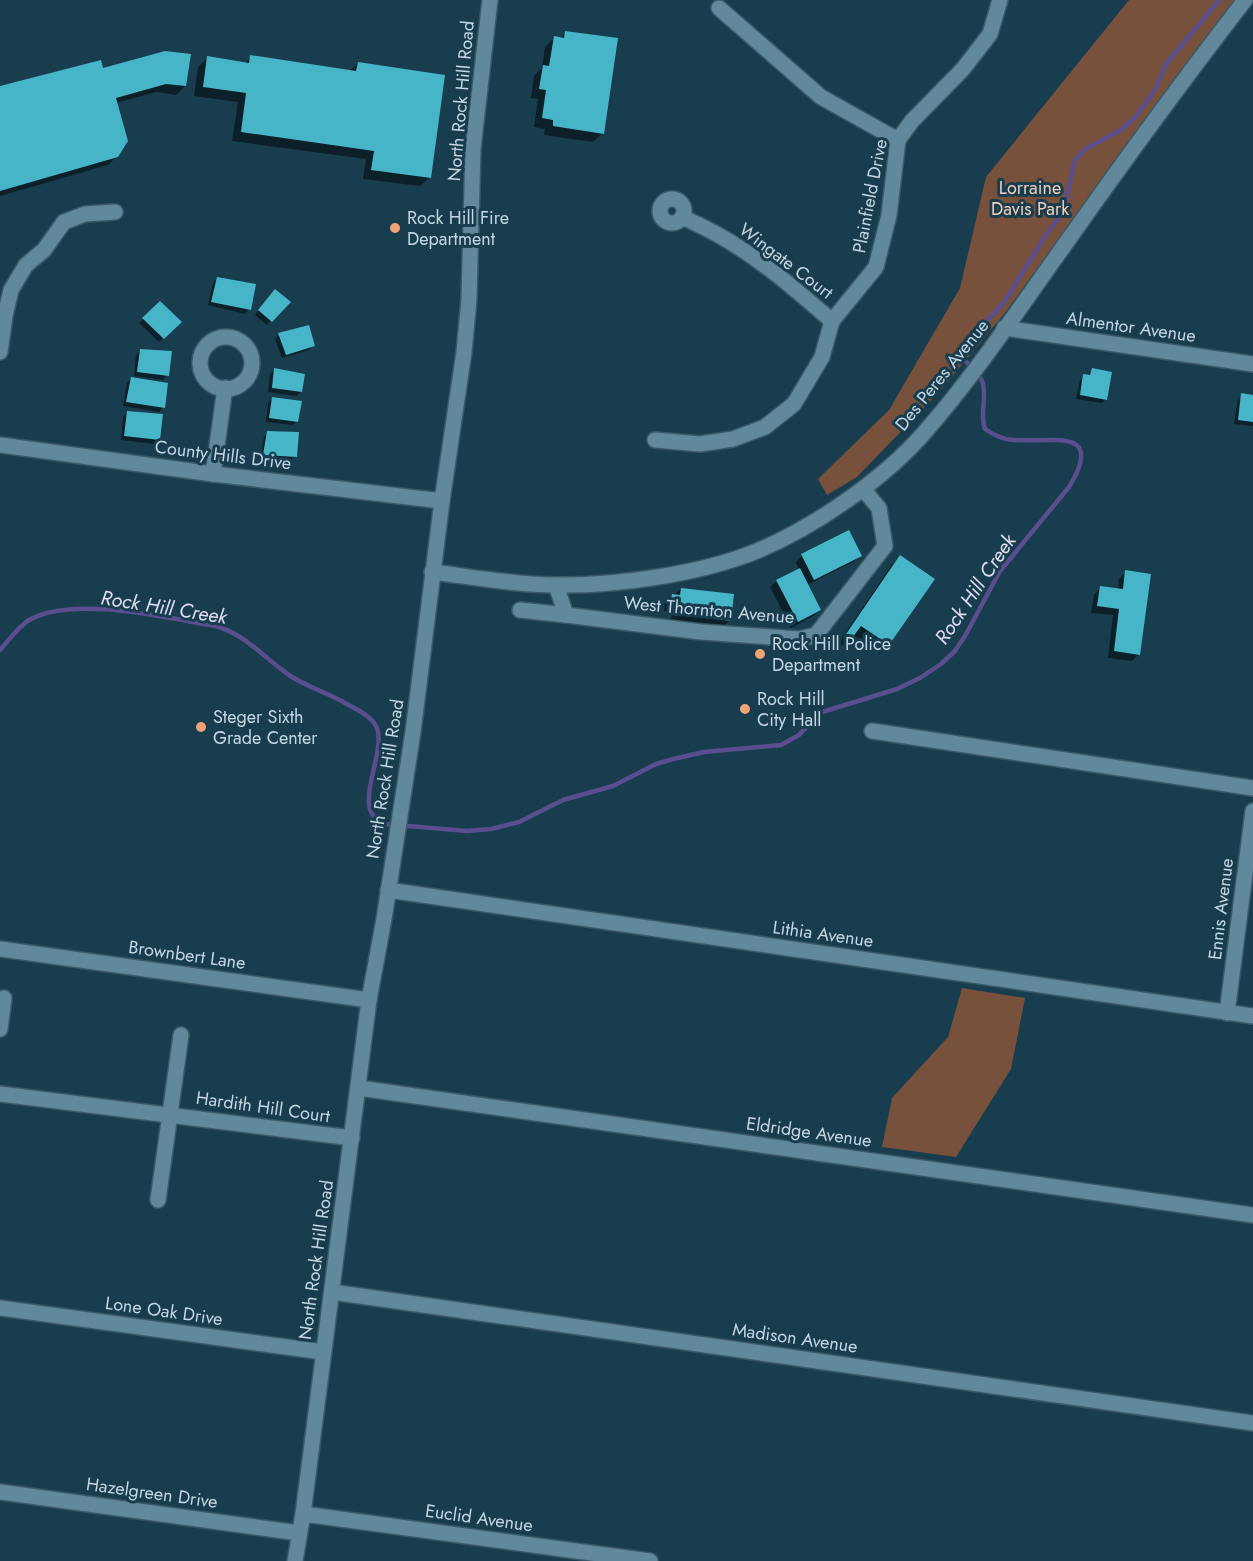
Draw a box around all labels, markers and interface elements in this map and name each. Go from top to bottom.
street label: North Rock Hill Road [441,20,481,182]
street label: Plainfield Drive [846,137,894,255]
park label: Lorraine Davis Park [991,175,1069,222]
place label: Rock Hill Fire Department [407,205,509,252]
street label: Wingate Court [733,217,839,305]
marker: Rock Hill Fire Department [388,221,402,235]
street label: Almentor Avenue [1065,305,1197,349]
street label: Des Peres Avenue [889,314,995,436]
street label: County Hills Drive [153,434,293,476]
water label: Rock Hill Creek [928,527,1024,650]
water label: Rock Hill Creek [99,583,231,632]
street label: West Thornton Avenue [623,590,795,630]
place label: Rock Hill Police Department [772,631,891,678]
marker: Rock Hill Police Department [753,647,767,661]
place label: Rock Hill City Hall [757,686,825,733]
street label: North Rock Hill Road [360,697,410,861]
marker: Rock Hill City Hall [738,702,752,716]
place label: Steger Sixth Grade Center [213,704,318,751]
marker: Steger Sixth Grade Center [194,720,208,734]
street label: Ennis Avenue [1202,857,1240,961]
street label: Lithia Avenue [771,914,875,954]
street label: Brownbert Lane [127,934,247,976]
street label: Hardith Hill Court [194,1085,332,1129]
street label: Eldridge Avenue [745,1110,873,1154]
street label: North Rock Hill Road [292,1178,340,1342]
street label: Lone Oak Drive [104,1290,224,1332]
street label: Madison Avenue [731,1316,859,1360]
street label: Hazelgreen Drive [85,1471,219,1515]
street label: Euclid Avenue [423,1498,535,1538]

